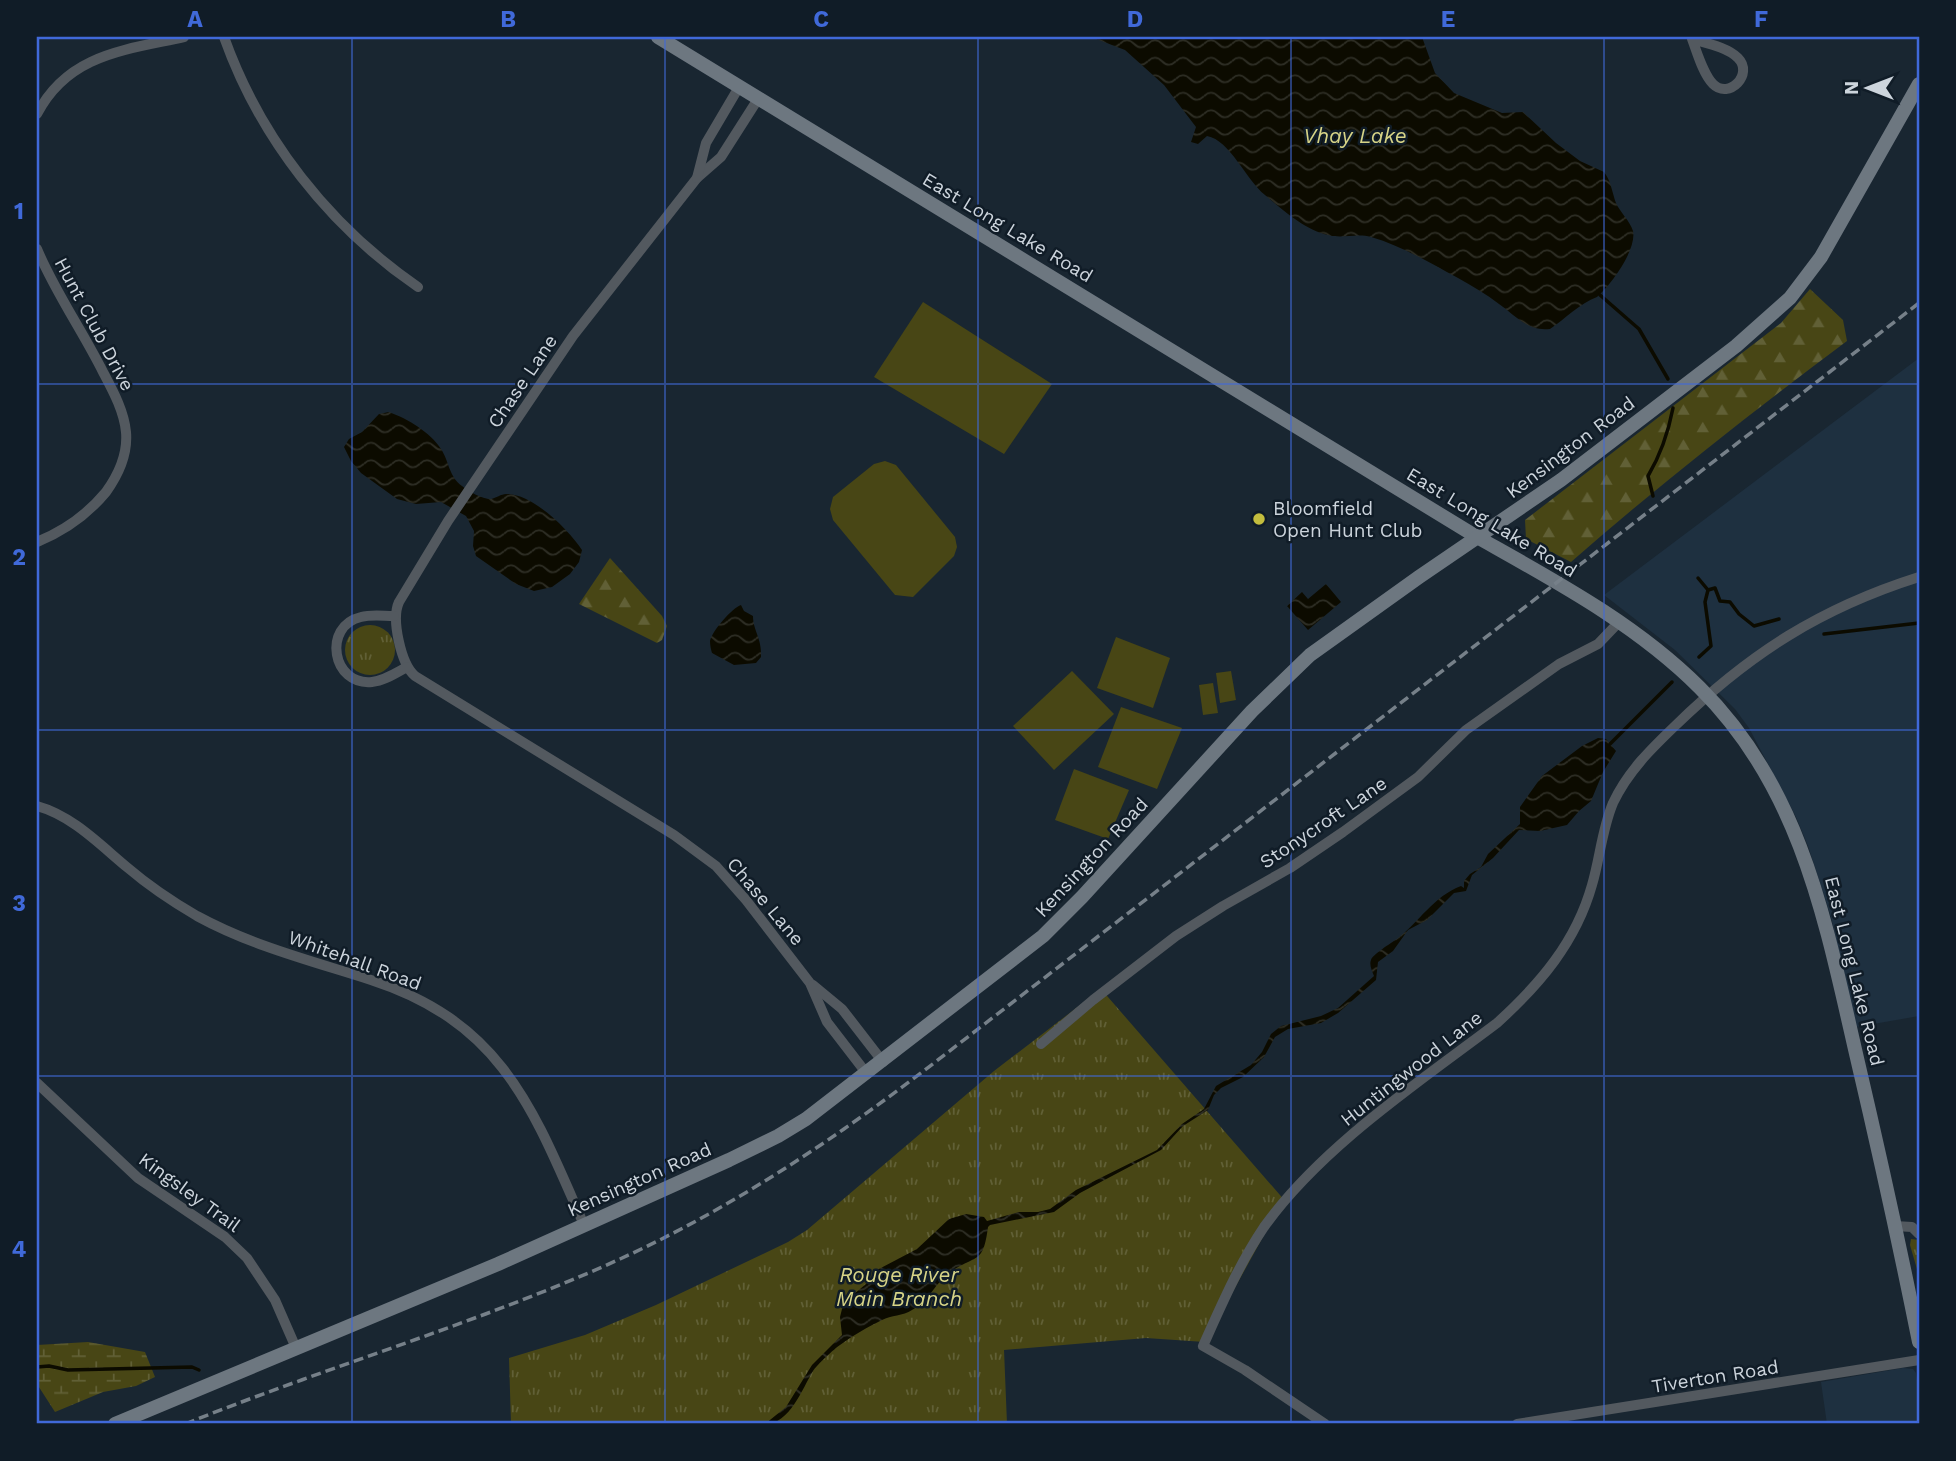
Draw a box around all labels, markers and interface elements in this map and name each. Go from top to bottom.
text: A [187,6,203,33]
text: B [500,6,516,33]
text: C [813,6,829,33]
text: D [1127,6,1143,33]
text: E [1441,6,1455,33]
text: F [1754,6,1768,33]
north arrow [1834,52,1904,122]
text: N [1840,81,1863,95]
water label: Vhay Lake [1303,123,1407,148]
street label: East Long Lake Road [918,167,1097,287]
text: 1 [14,198,24,225]
street label: Hunt Club Drive [50,254,139,395]
street label: Chase Lane [483,330,562,432]
street label: Kensington Road [1501,391,1639,503]
street label: East Long Lake Road [1402,462,1581,582]
place label: Bloomfield Open Hunt Club [1273,497,1422,542]
marker: Bloomfield Open Hunt Club [1251,511,1267,527]
text: 2 [12,544,26,571]
street label: Stonycroft Lane [1256,772,1391,873]
street label: Kensington Road [1030,793,1153,922]
street label: Chase Lane [722,853,809,950]
street label: East Long Lake Road [1820,874,1889,1068]
text: 3 [12,890,26,917]
street label: Whitehall Road [285,926,425,995]
street label: Huntingwood Lane [1336,1006,1487,1131]
street label: Kensington Road [564,1137,715,1222]
street label: Kingsley Trail [134,1148,245,1237]
text: 4 [12,1236,27,1263]
water label: Rouge River Main Branch [836,1262,962,1311]
street label: Tiverton Road [1650,1355,1780,1398]

